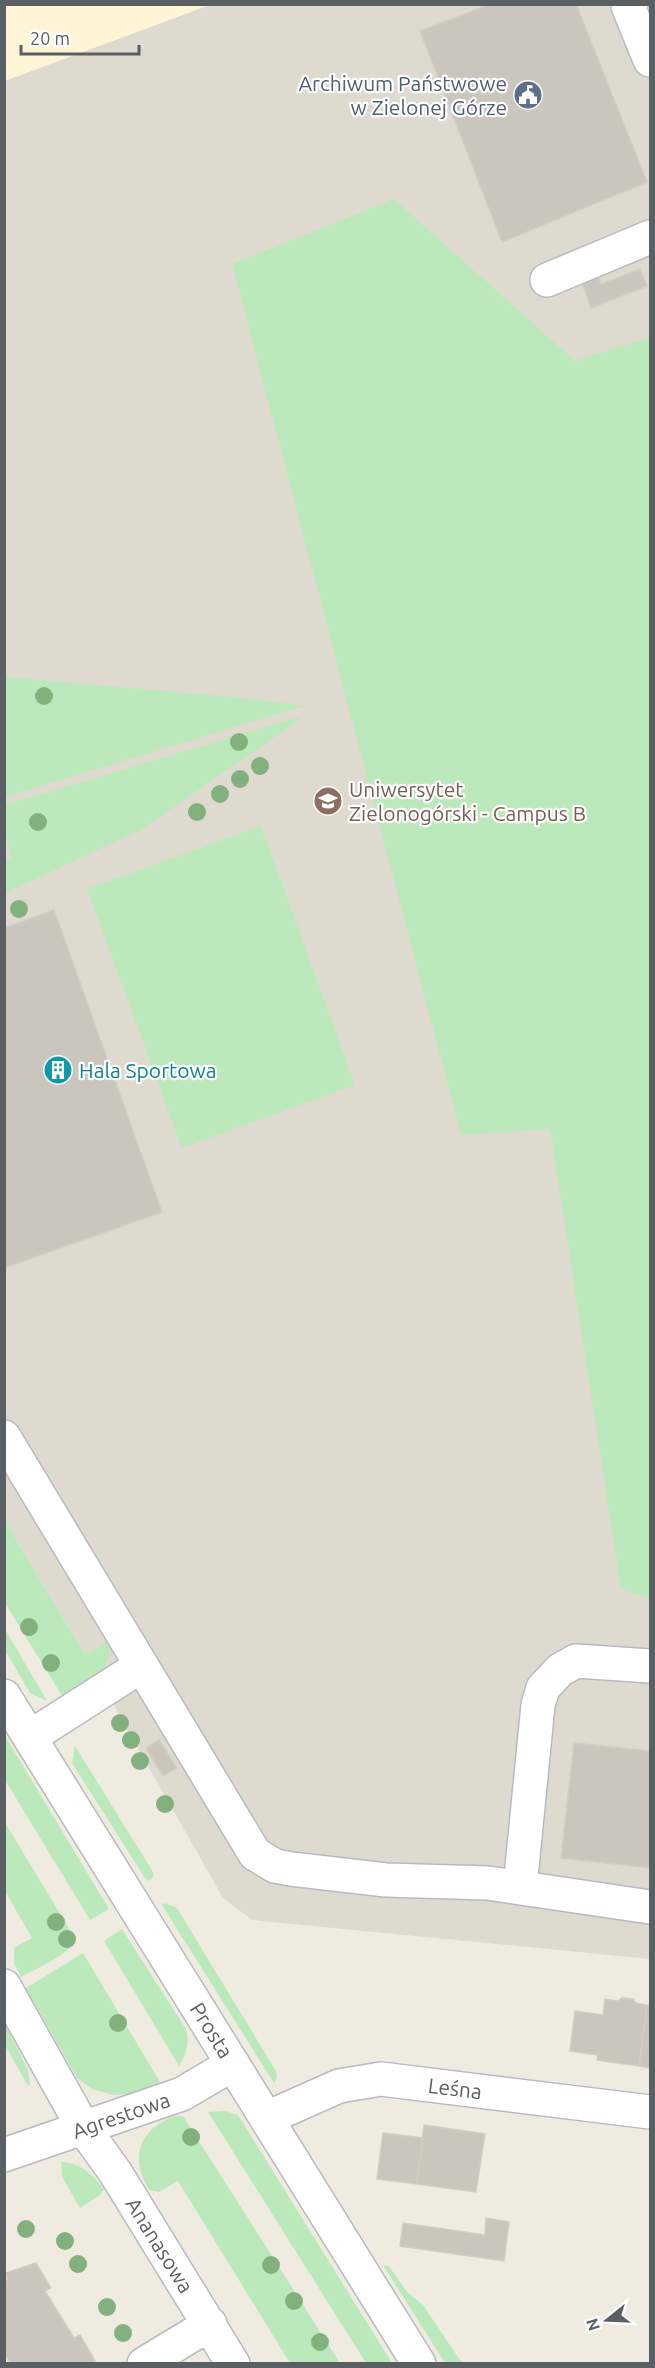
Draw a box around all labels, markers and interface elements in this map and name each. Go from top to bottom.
scale bar [21,18,140,56]
text: 20 m [30,28,70,48]
place label: Archiwum Państwowe w Zielonej Górze [298,71,507,119]
public building icon: Archiwum Państwowe w Zielonej Górze [512,79,544,111]
place label: Uniwersytet Zielonogórski - Campus B [349,777,586,825]
school or university icon: Uniwersytet Zielonogórski - Campus B [312,785,344,817]
building icon: Hala Sportowa [42,1054,74,1086]
place label: Hala Sportowa [79,1058,217,1082]
street label: Prosta [186,1998,238,2062]
street label: Leśna [427,2073,483,2103]
street label: Agrestowa [69,2087,173,2143]
street label: Ananasowa [121,2193,199,2297]
north arrow [577,2290,637,2350]
text: N [582,2316,603,2333]

